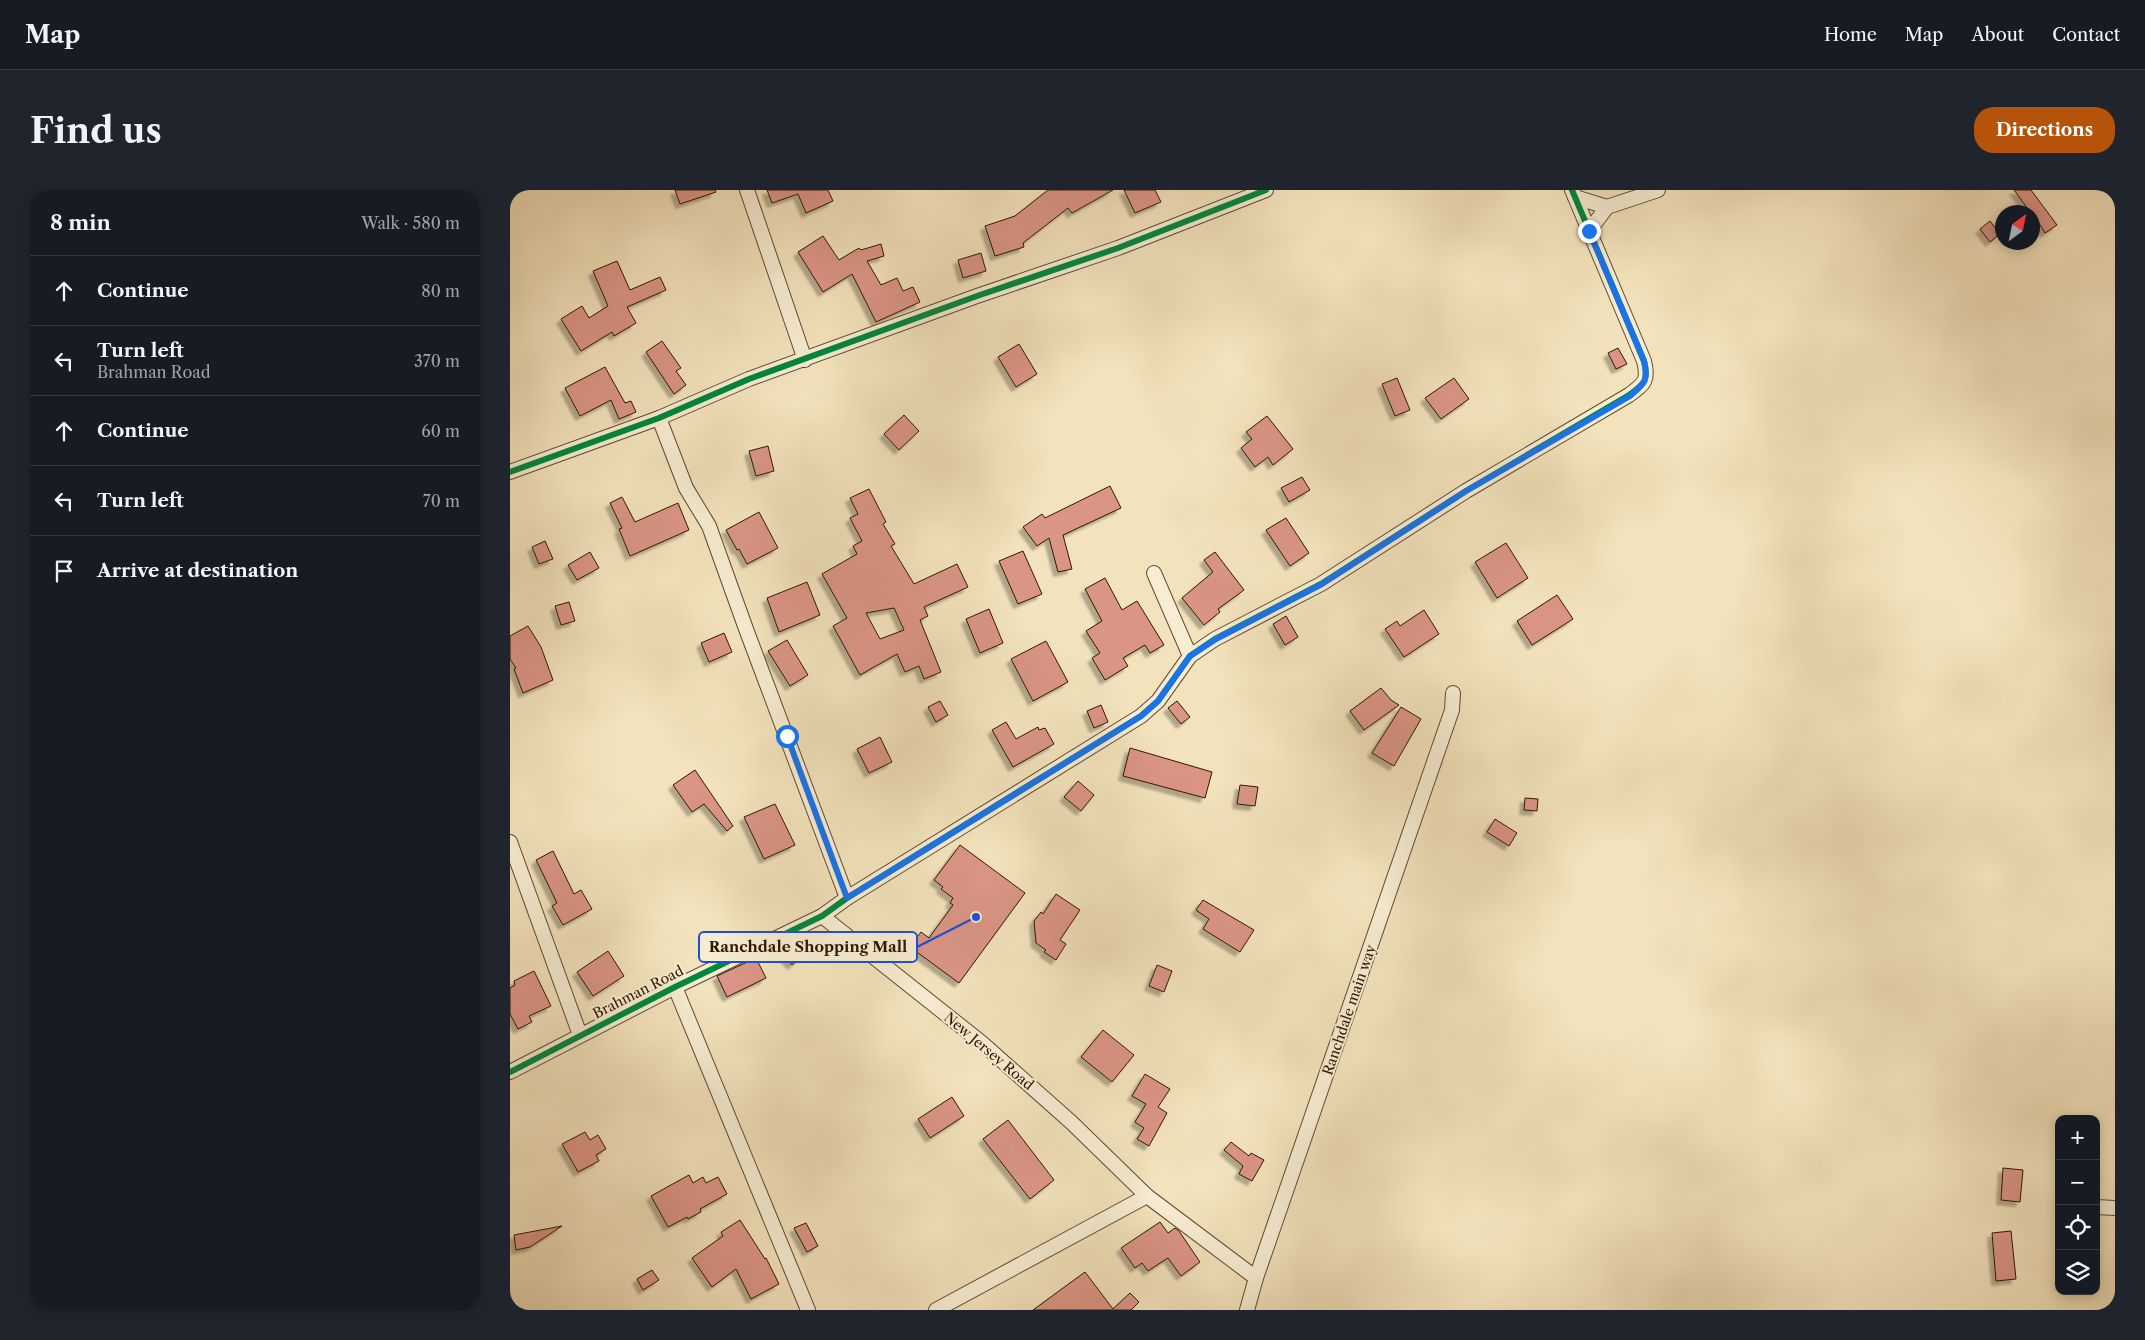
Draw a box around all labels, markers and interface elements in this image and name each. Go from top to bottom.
text: Map [25,20,80,49]
text: Home [1824,24,1877,46]
text: Map [1905,24,1943,46]
text: About [1971,24,2024,46]
text: Contact [2052,24,2120,46]
button: Directions [1974,107,2115,153]
text: Find us [30,109,162,152]
north arrow [1995,205,2040,250]
text: 8 min [50,210,111,235]
text: Walk · 580 m [361,213,460,233]
route end [1578,220,1601,243]
icon: ahead [50,277,78,305]
text: Continue [97,279,189,302]
text: 80 m [421,281,460,301]
text: Turn left [97,339,184,362]
icon: left [50,347,78,375]
text: 370 m [414,351,460,371]
text: Brahman Road [97,362,210,382]
icon: ahead [50,417,78,445]
text: Continue [97,419,189,442]
text: 60 m [421,421,460,441]
icon: left [50,487,78,515]
text: Turn left [97,489,184,512]
text: 70 m [423,491,460,511]
icon: arrive [50,557,78,585]
text: Arrive at destination [97,559,298,582]
route start [776,725,799,748]
callout: Ranchdale Shopping Mall [699,932,917,962]
text: Ranchdale Shopping Mall [709,937,907,956]
street label: Ranchdale main way [1318,942,1380,1078]
street label: Brahman Road [590,961,687,1023]
street label: New Jersey Road [940,1008,1038,1094]
map controls [2055,1115,2100,1295]
button: + [2055,1115,2100,1160]
button: − [2055,1160,2100,1205]
button: locate [2055,1205,2100,1250]
button: layers [2055,1250,2100,1295]

